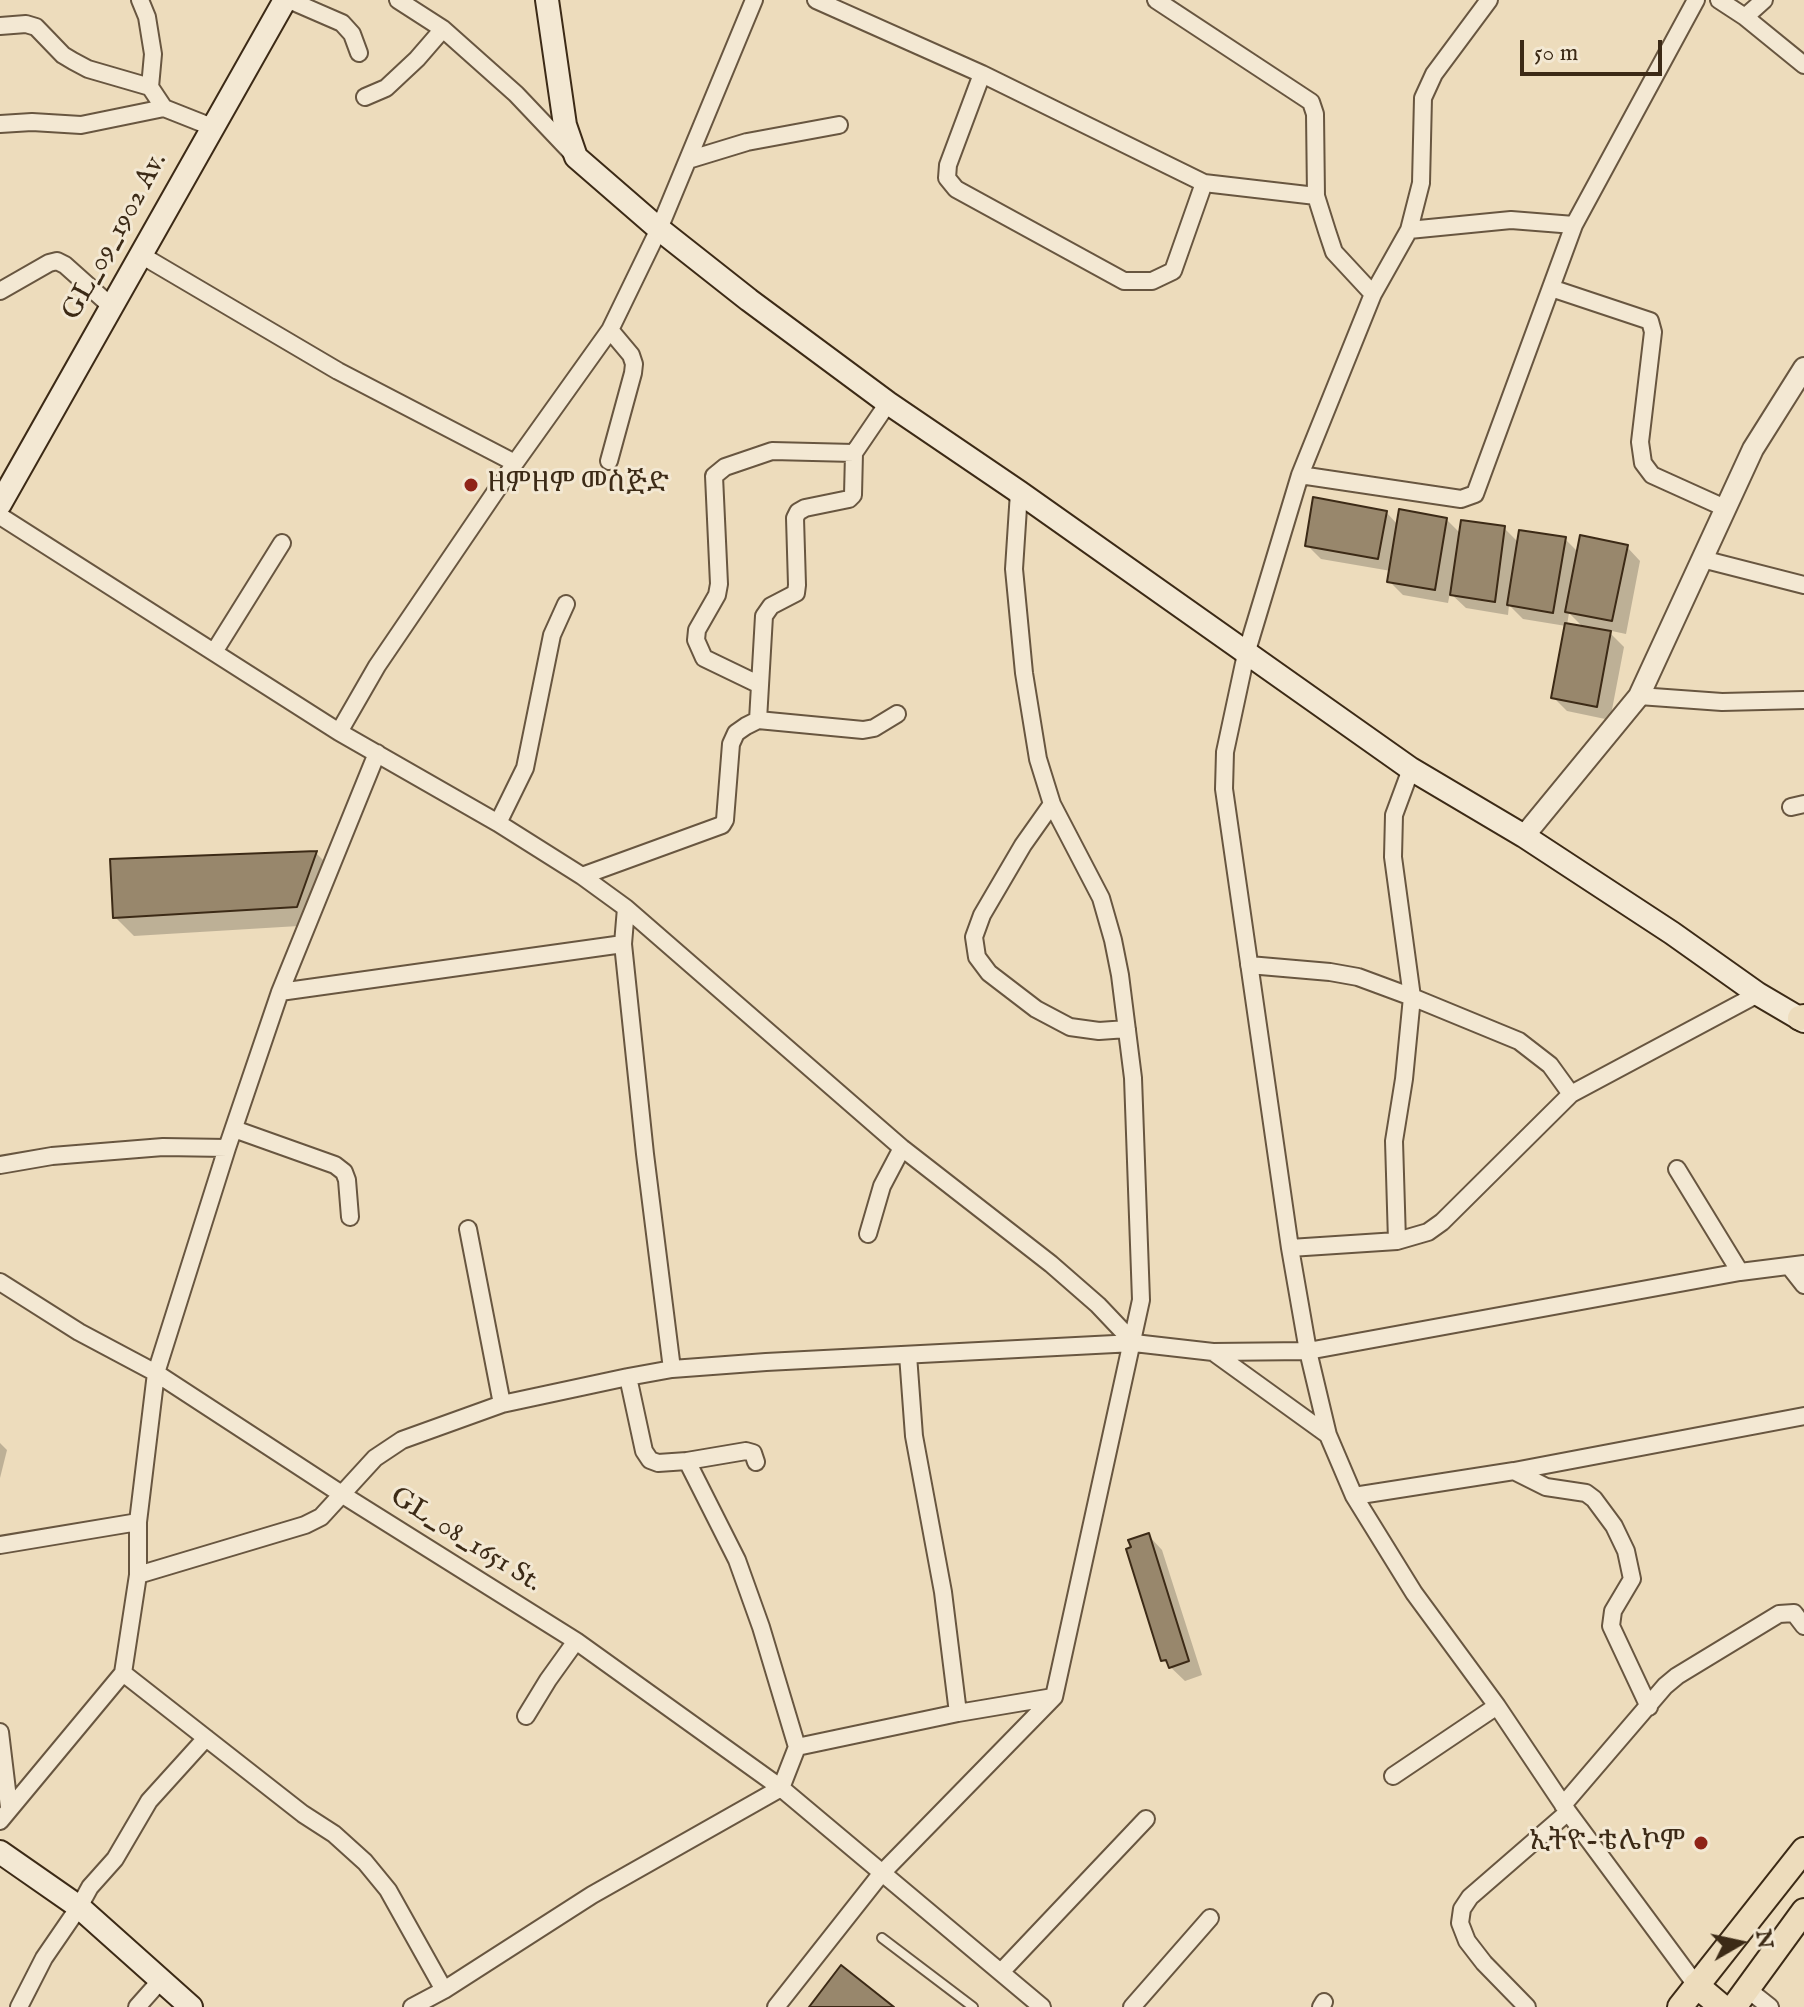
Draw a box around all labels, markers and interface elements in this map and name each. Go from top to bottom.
scale bar [1524,24,1666,74]
text: 50 m [1534,38,1578,69]
street label: GL_09_1902 Av. [56,147,176,327]
place label: ዘምዘም መስጅድ [487,468,669,502]
marker: ዘምዘም መስጅድ [462,476,480,494]
street label: GL_08_1651 St. [383,1481,547,1601]
place label: ኢትዮ-ቴሌኮም [1529,1826,1685,1860]
marker: ኢትዮ-ቴሌኮም [1692,1834,1710,1852]
north arrow [1700,1903,1780,1983]
text: N [1748,1928,1779,1951]

